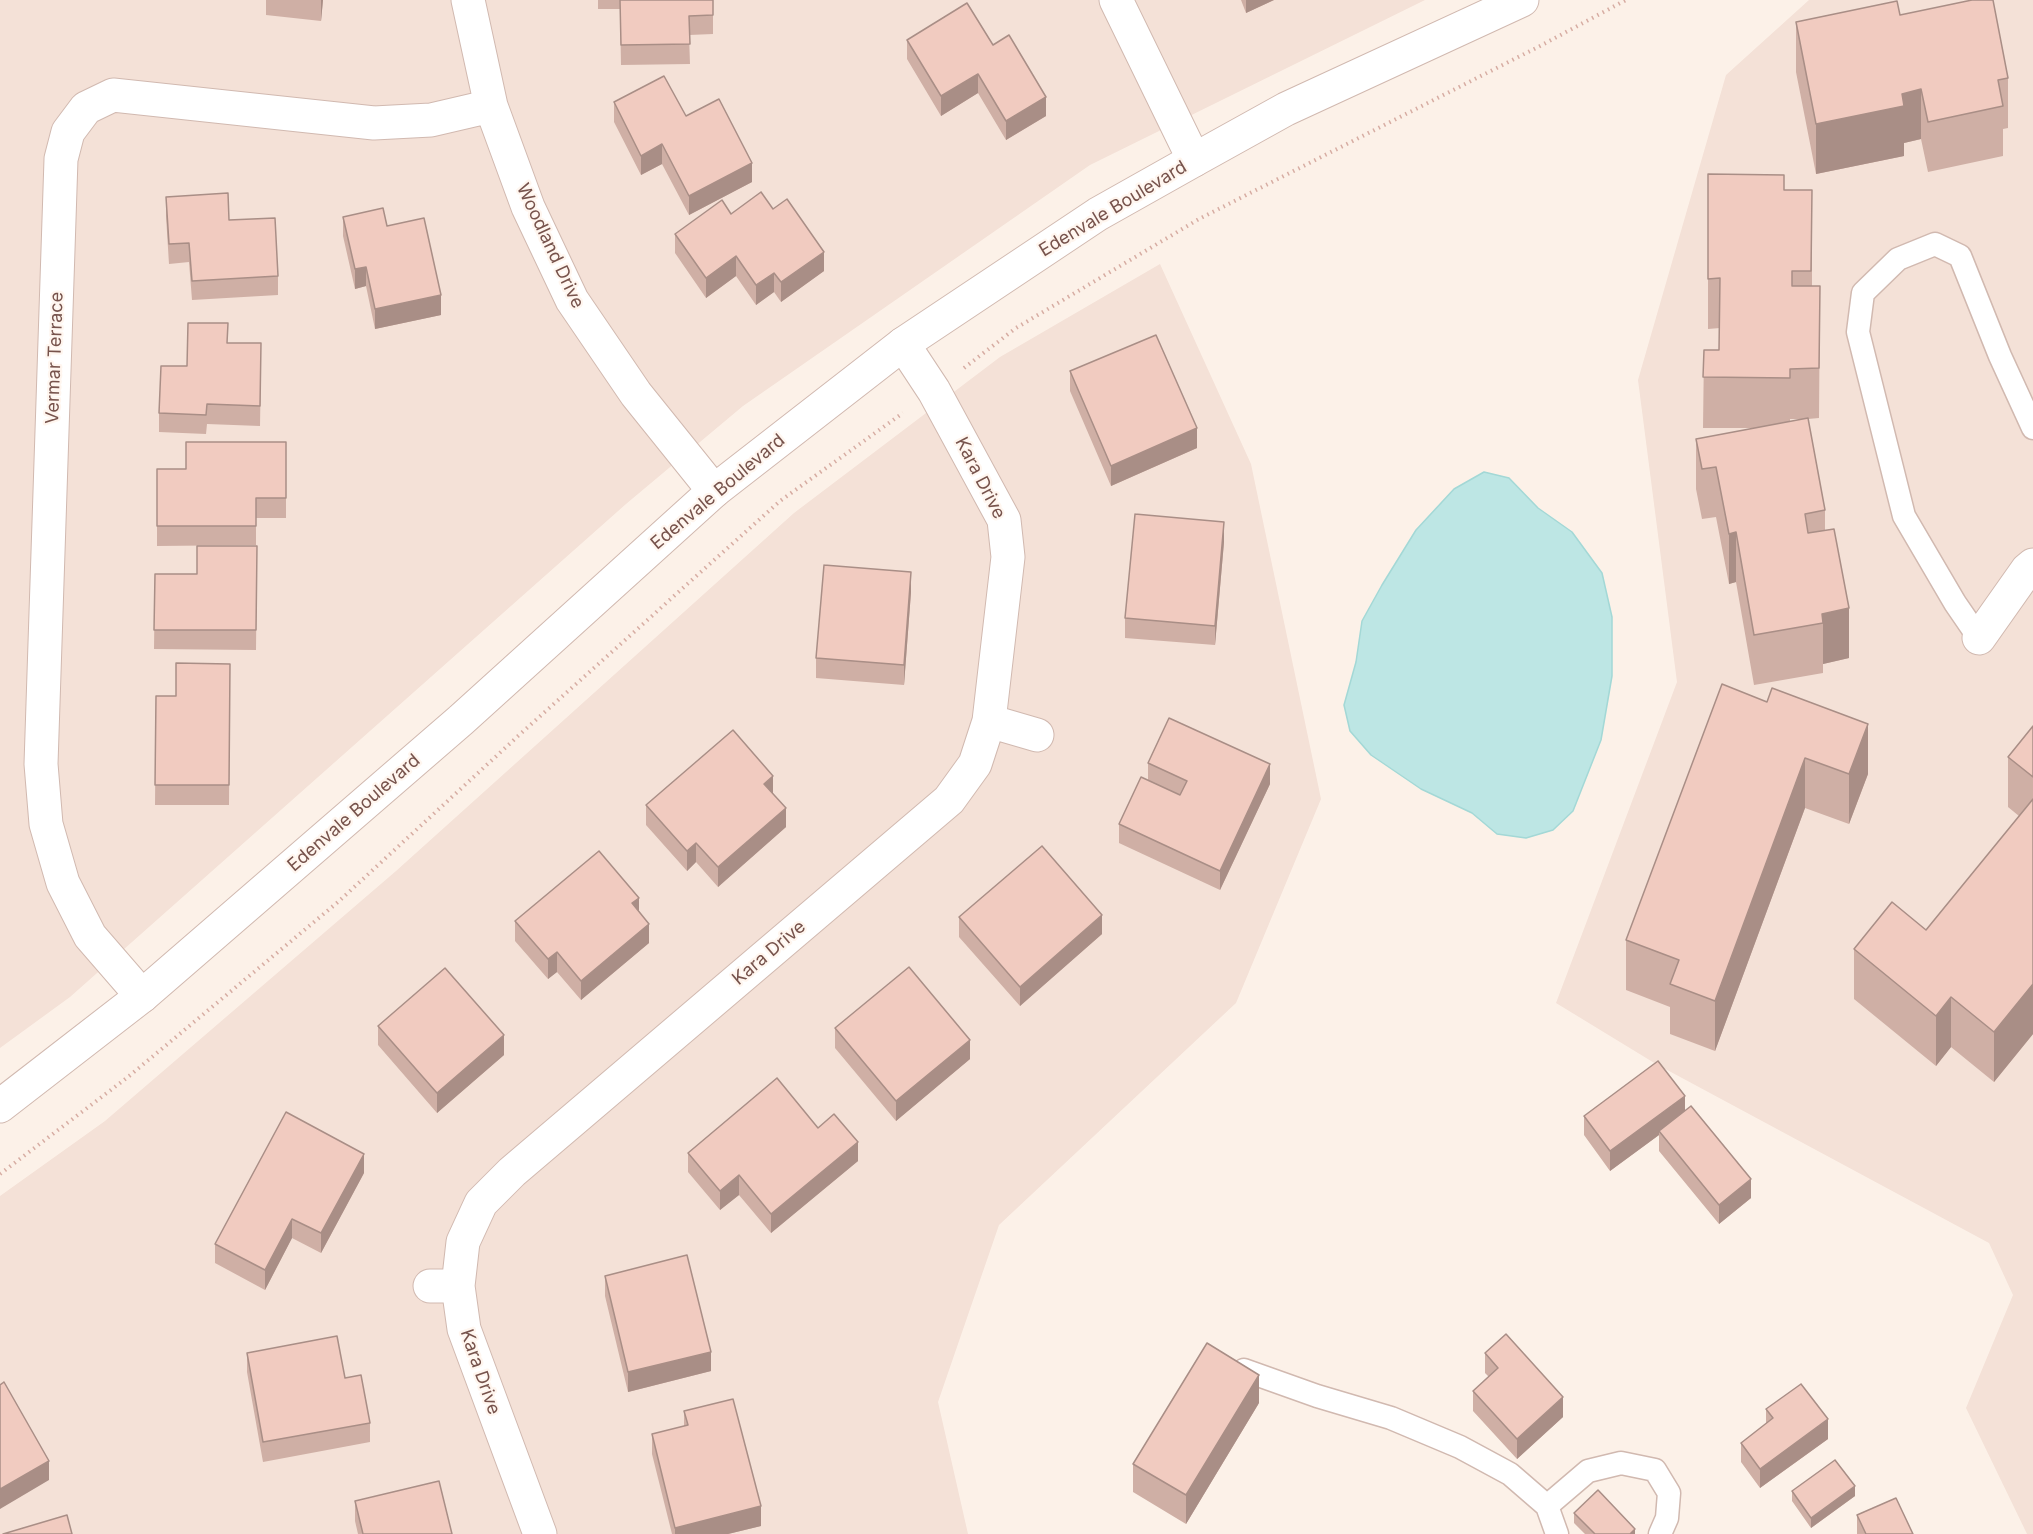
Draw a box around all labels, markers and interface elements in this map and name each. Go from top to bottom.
street label: Edenvale Boulevard [1035,156,1191,262]
street label: Woodland Drive [512,180,588,312]
street label: Vermar Terrace [42,292,68,424]
street label: Edenvale Boulevard [647,430,789,554]
street label: Kara Drive [950,434,1010,522]
street label: Edenvale Boulevard [283,750,425,876]
street label: Kara Drive [728,916,810,990]
street label: Kara Drive [455,1326,505,1418]

